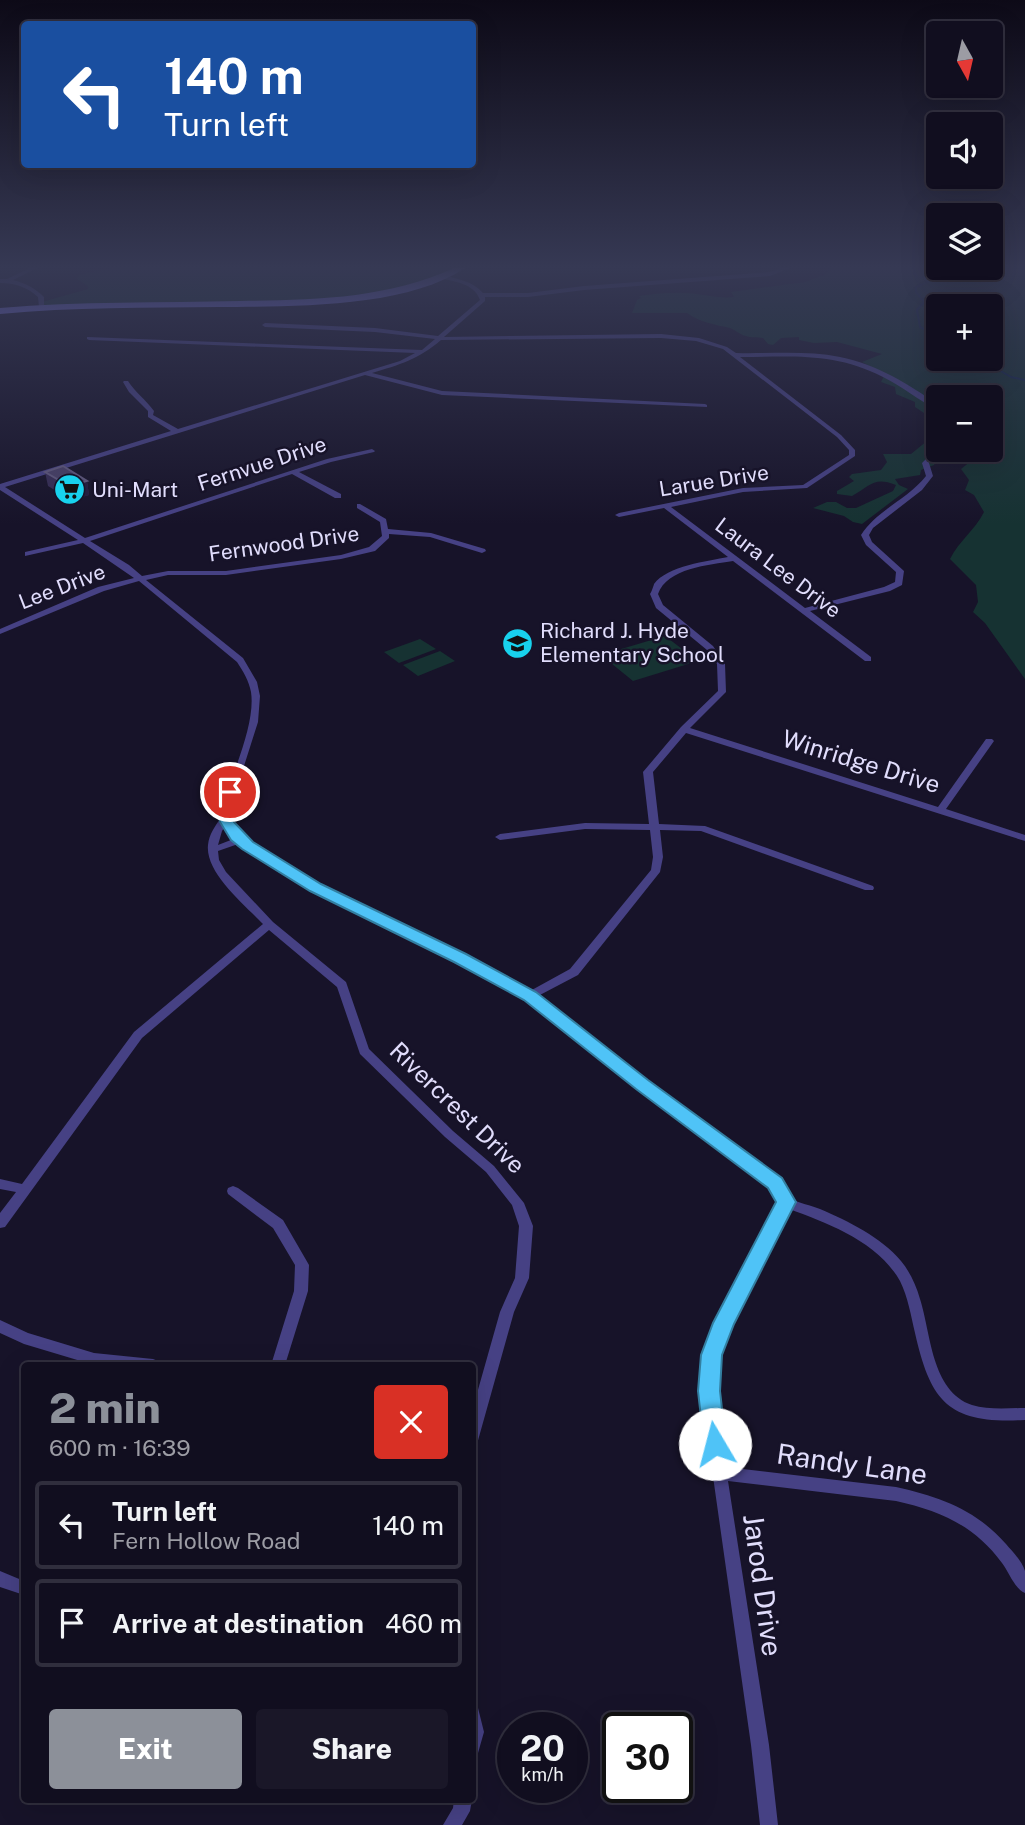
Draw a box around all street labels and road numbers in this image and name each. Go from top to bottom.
street label: Fernvue Drive [194,431,329,496]
street label: Larue Drive [657,459,771,502]
street label: Laura Lee Drive [710,512,846,623]
street label: Fernwood Drive [207,521,361,566]
street label: Lee Drive [15,559,109,614]
street label: Winridge Drive [779,724,944,798]
street label: Rivercrest Drive [384,1036,531,1179]
street label: Randy Lane [775,1437,930,1490]
street label: Jarod Drive [737,1512,790,1658]

